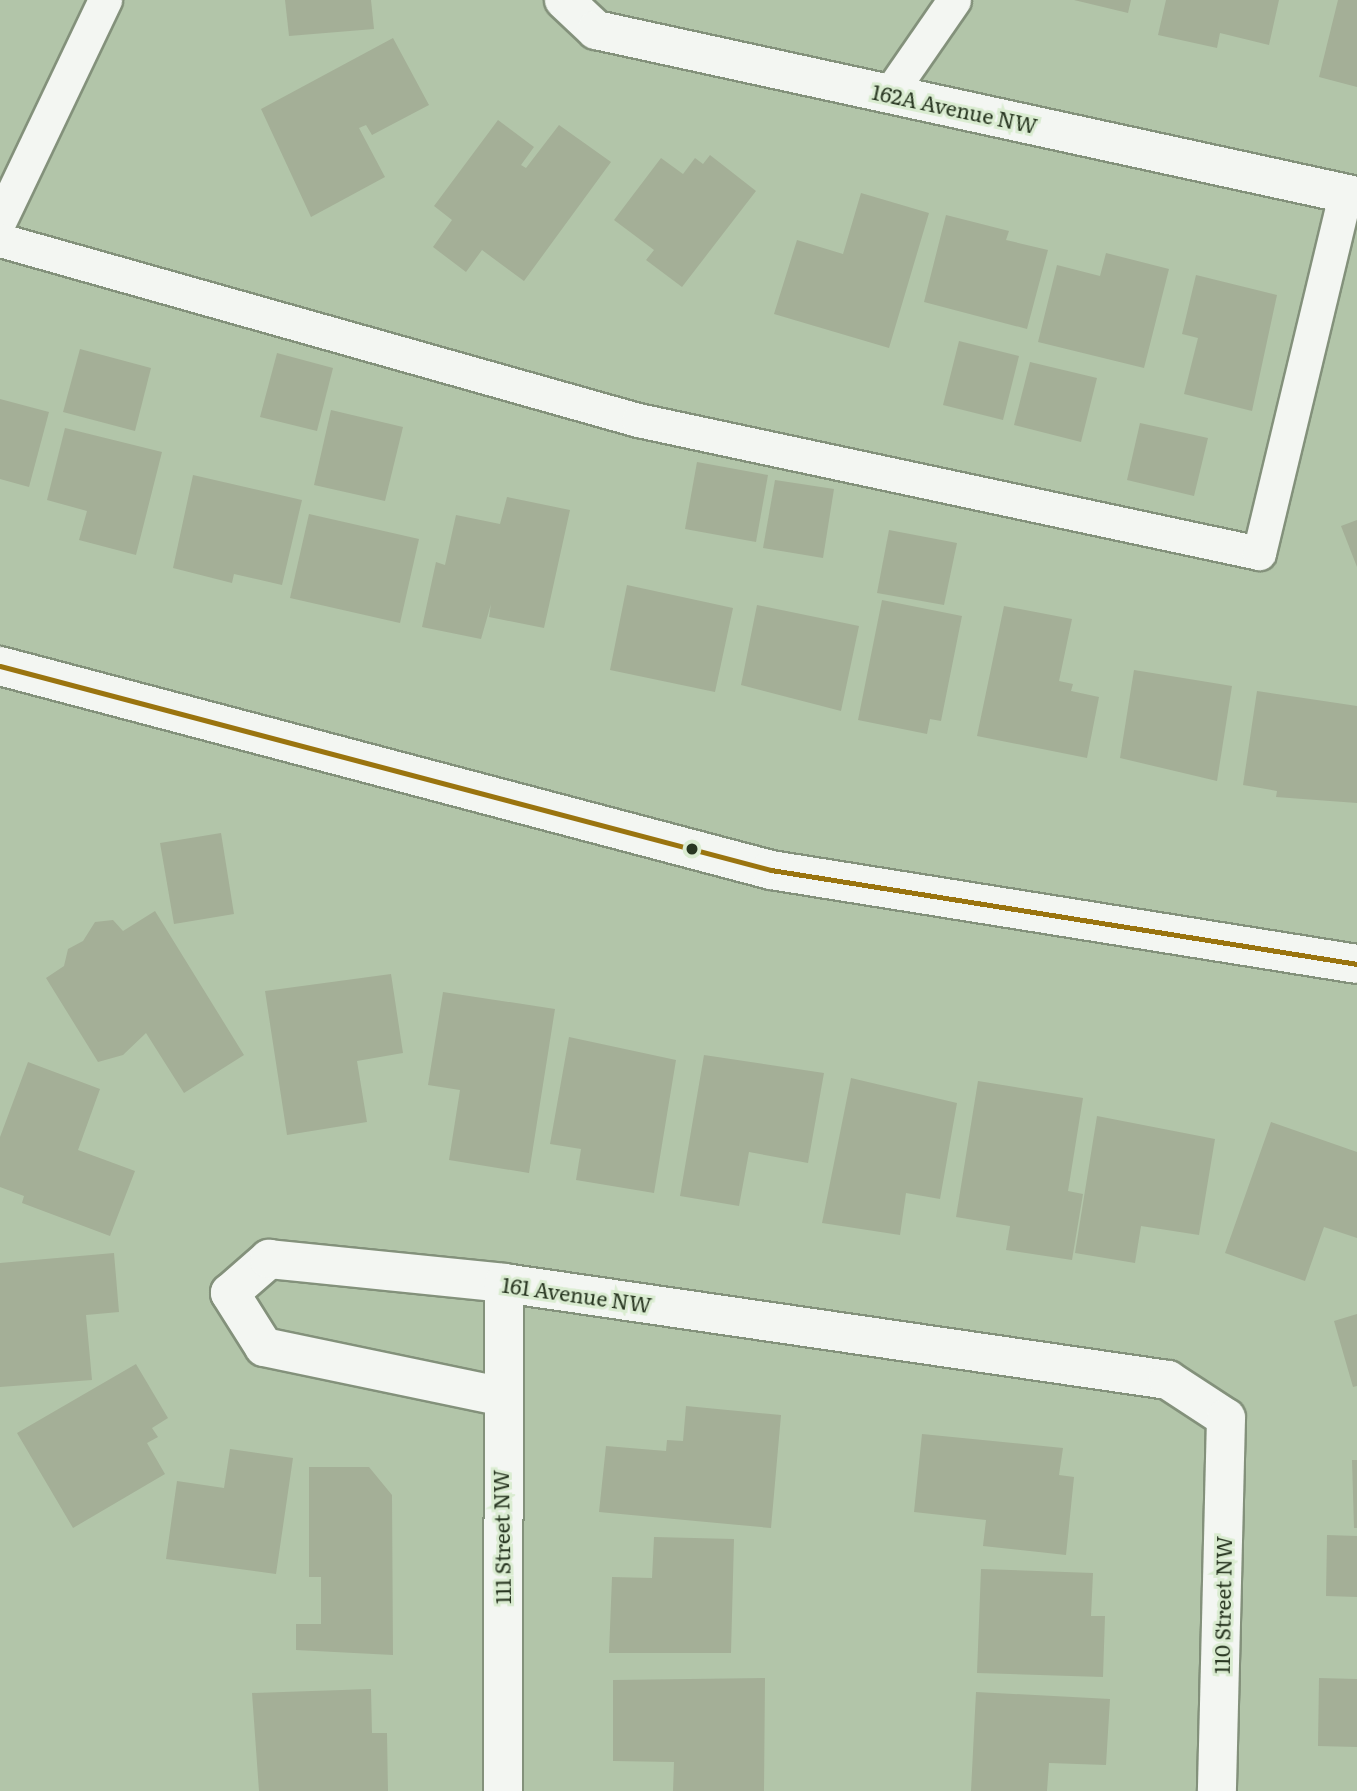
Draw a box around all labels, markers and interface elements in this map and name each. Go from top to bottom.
street label: 162A Avenue NW [870,78,1040,138]
unlabelled marker [685,842,699,856]
street label: 161 Avenue NW [500,1271,654,1317]
street label: 111 Street NW [487,1469,515,1605]
street label: 110 Street NW [1208,1536,1236,1674]

